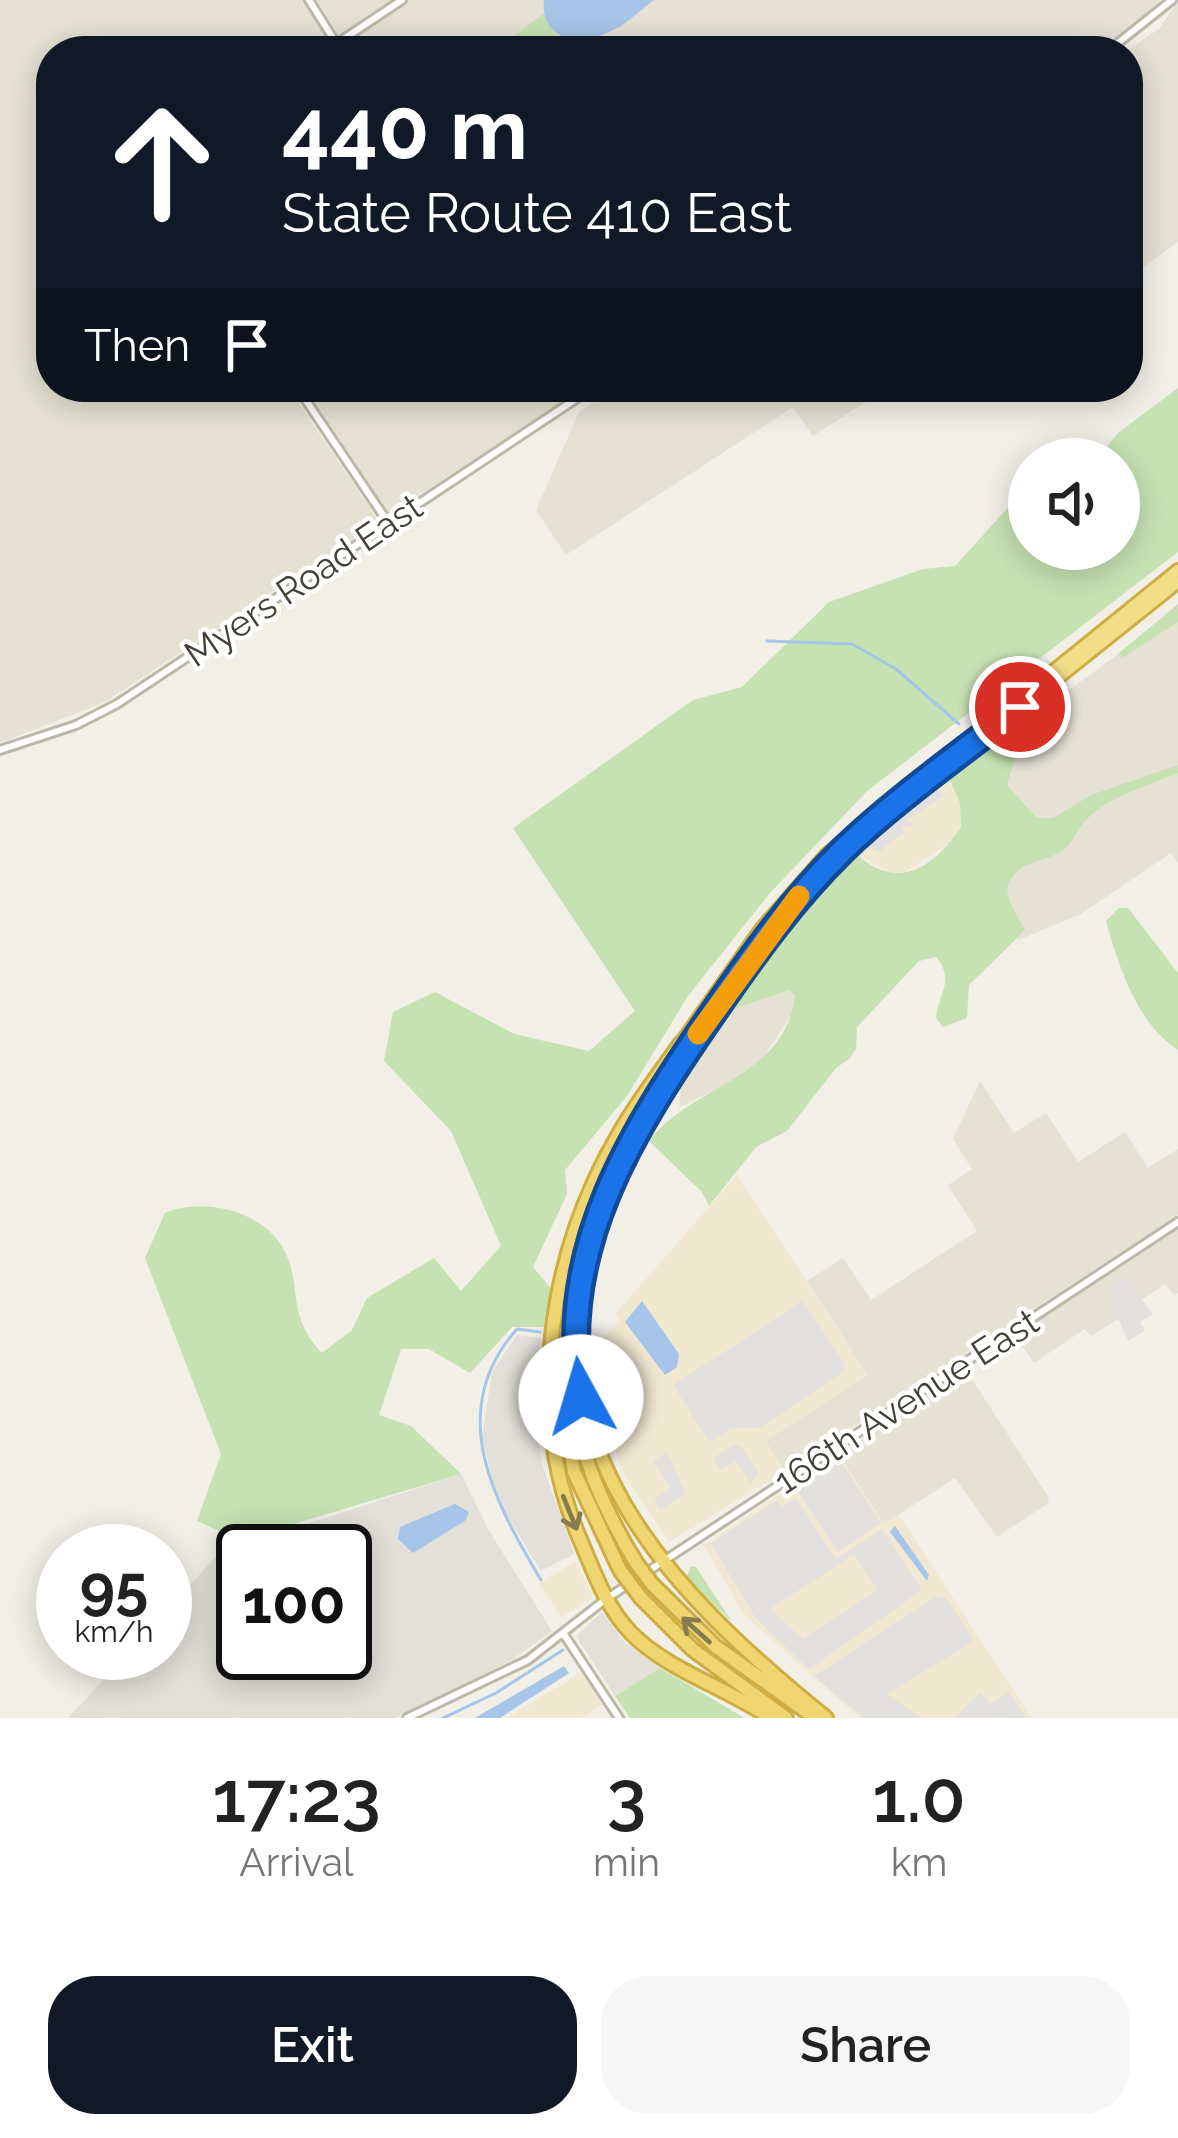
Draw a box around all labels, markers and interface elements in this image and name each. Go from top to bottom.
text: 440 m [282,80,528,179]
icon: ahead [84,84,240,240]
text: State Route 410 East [282,181,792,245]
icon: arrive [214,312,280,378]
text: Then [84,319,190,372]
map controls [1008,438,1140,570]
button: sound [1008,438,1140,570]
street label: Myers Road East [176,485,430,675]
pin [969,656,1071,758]
icon: arrive [987,674,1053,740]
street label: 166th Avenue East [766,1300,1046,1502]
position arrow [518,1334,644,1460]
one-way arrow [560,1494,582,1531]
speed limit sign: 100 [216,1524,372,1680]
text: 95 [80,1552,148,1622]
text: km/h [74,1614,154,1649]
one-way arrow [682,1617,712,1644]
text: 17:23 [212,1754,381,1839]
text: 3 [607,1754,646,1839]
text: 1.0 [872,1754,966,1839]
text: Arrival [239,1839,354,1885]
text: min [593,1839,660,1885]
text: km [891,1839,947,1885]
button: Exit [48,1976,577,2114]
button: Share [601,1976,1130,2114]

